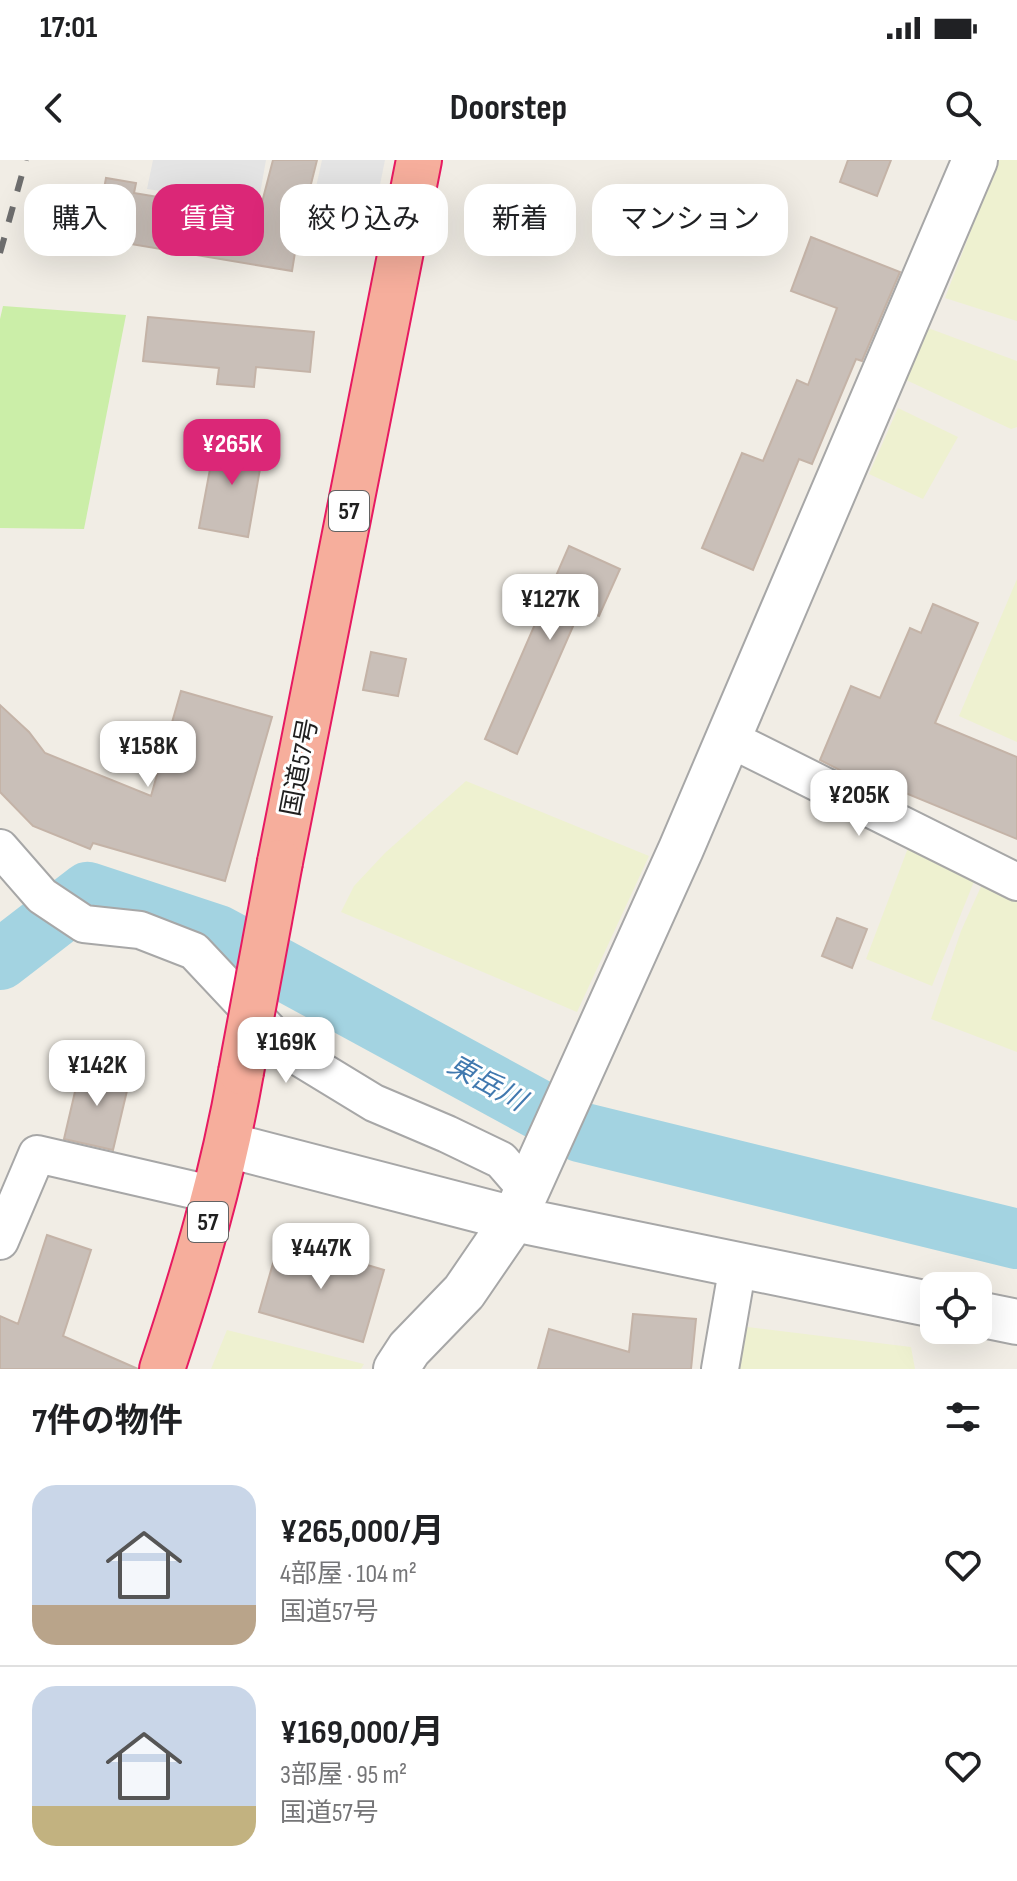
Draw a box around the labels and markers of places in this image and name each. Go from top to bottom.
pin: ¥265K [176,419,288,487]
pin: ¥127K [494,574,606,642]
pin: ¥158K [92,721,204,789]
pin: ¥205K [803,770,915,838]
pin: ¥169K [230,1017,342,1085]
pin: ¥142K [41,1040,153,1108]
pin: ¥447K [265,1223,377,1291]

